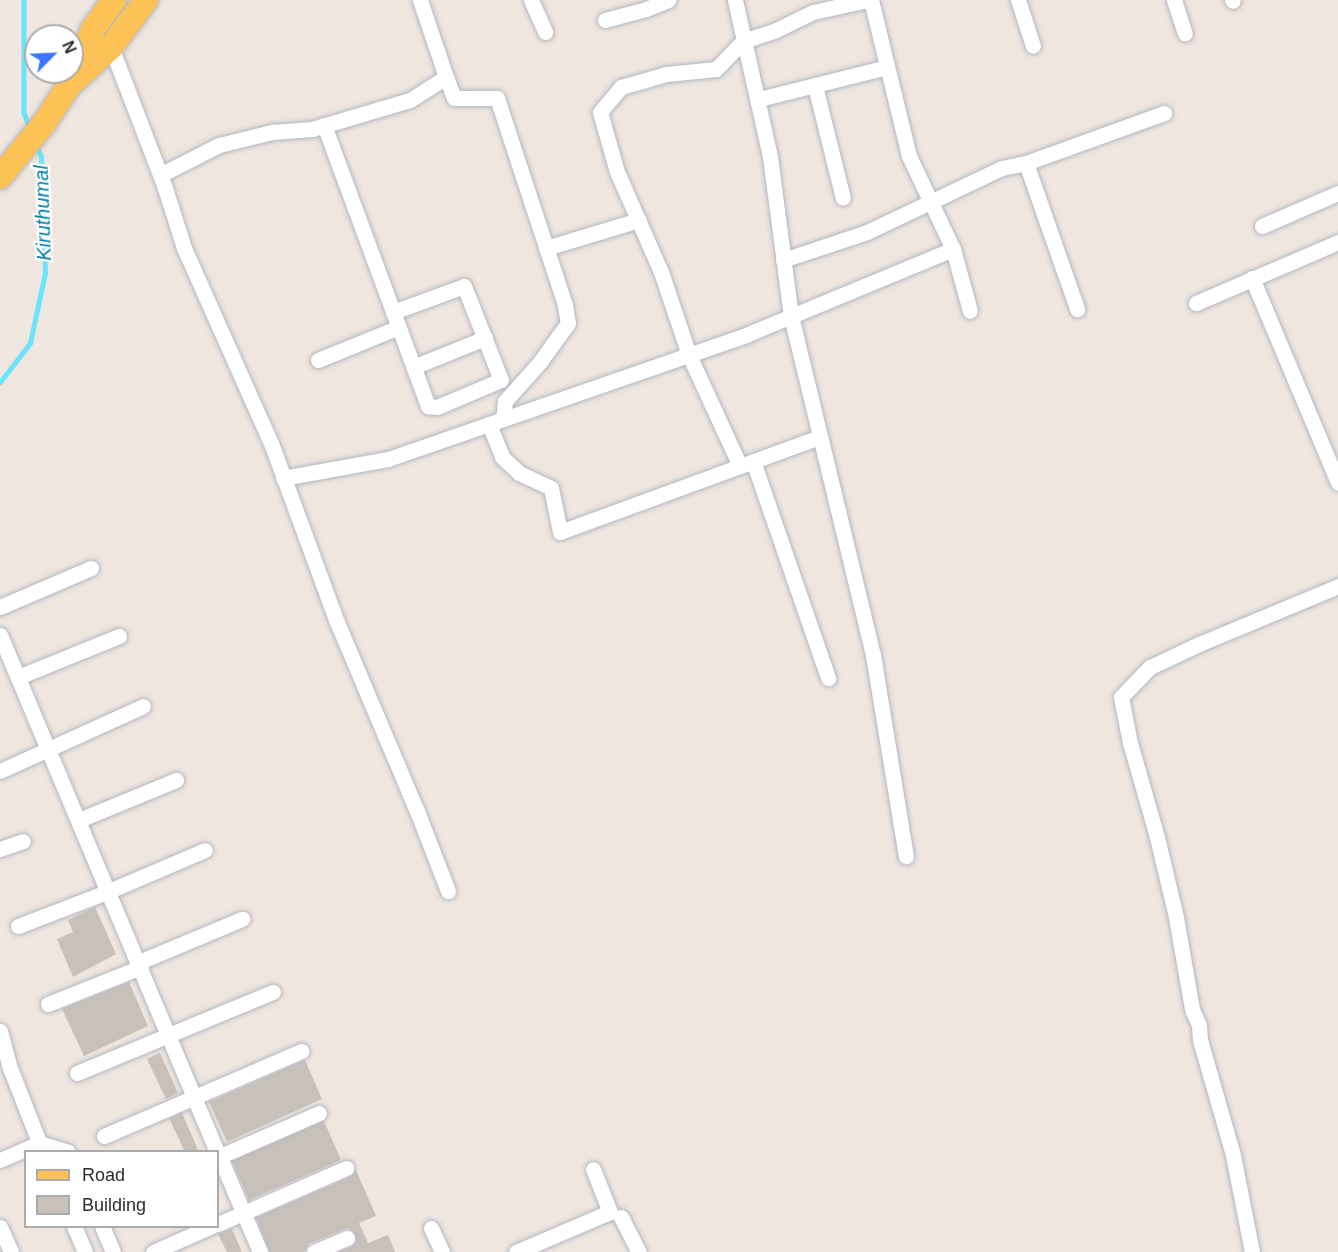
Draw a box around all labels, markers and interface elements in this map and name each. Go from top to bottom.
north arrow [24,24,84,84]
text: N [59,39,79,56]
water label: Kiruthumal [29,165,57,261]
legend [24,1150,219,1228]
text: Road [82,1165,125,1185]
text: Building [82,1195,146,1215]

